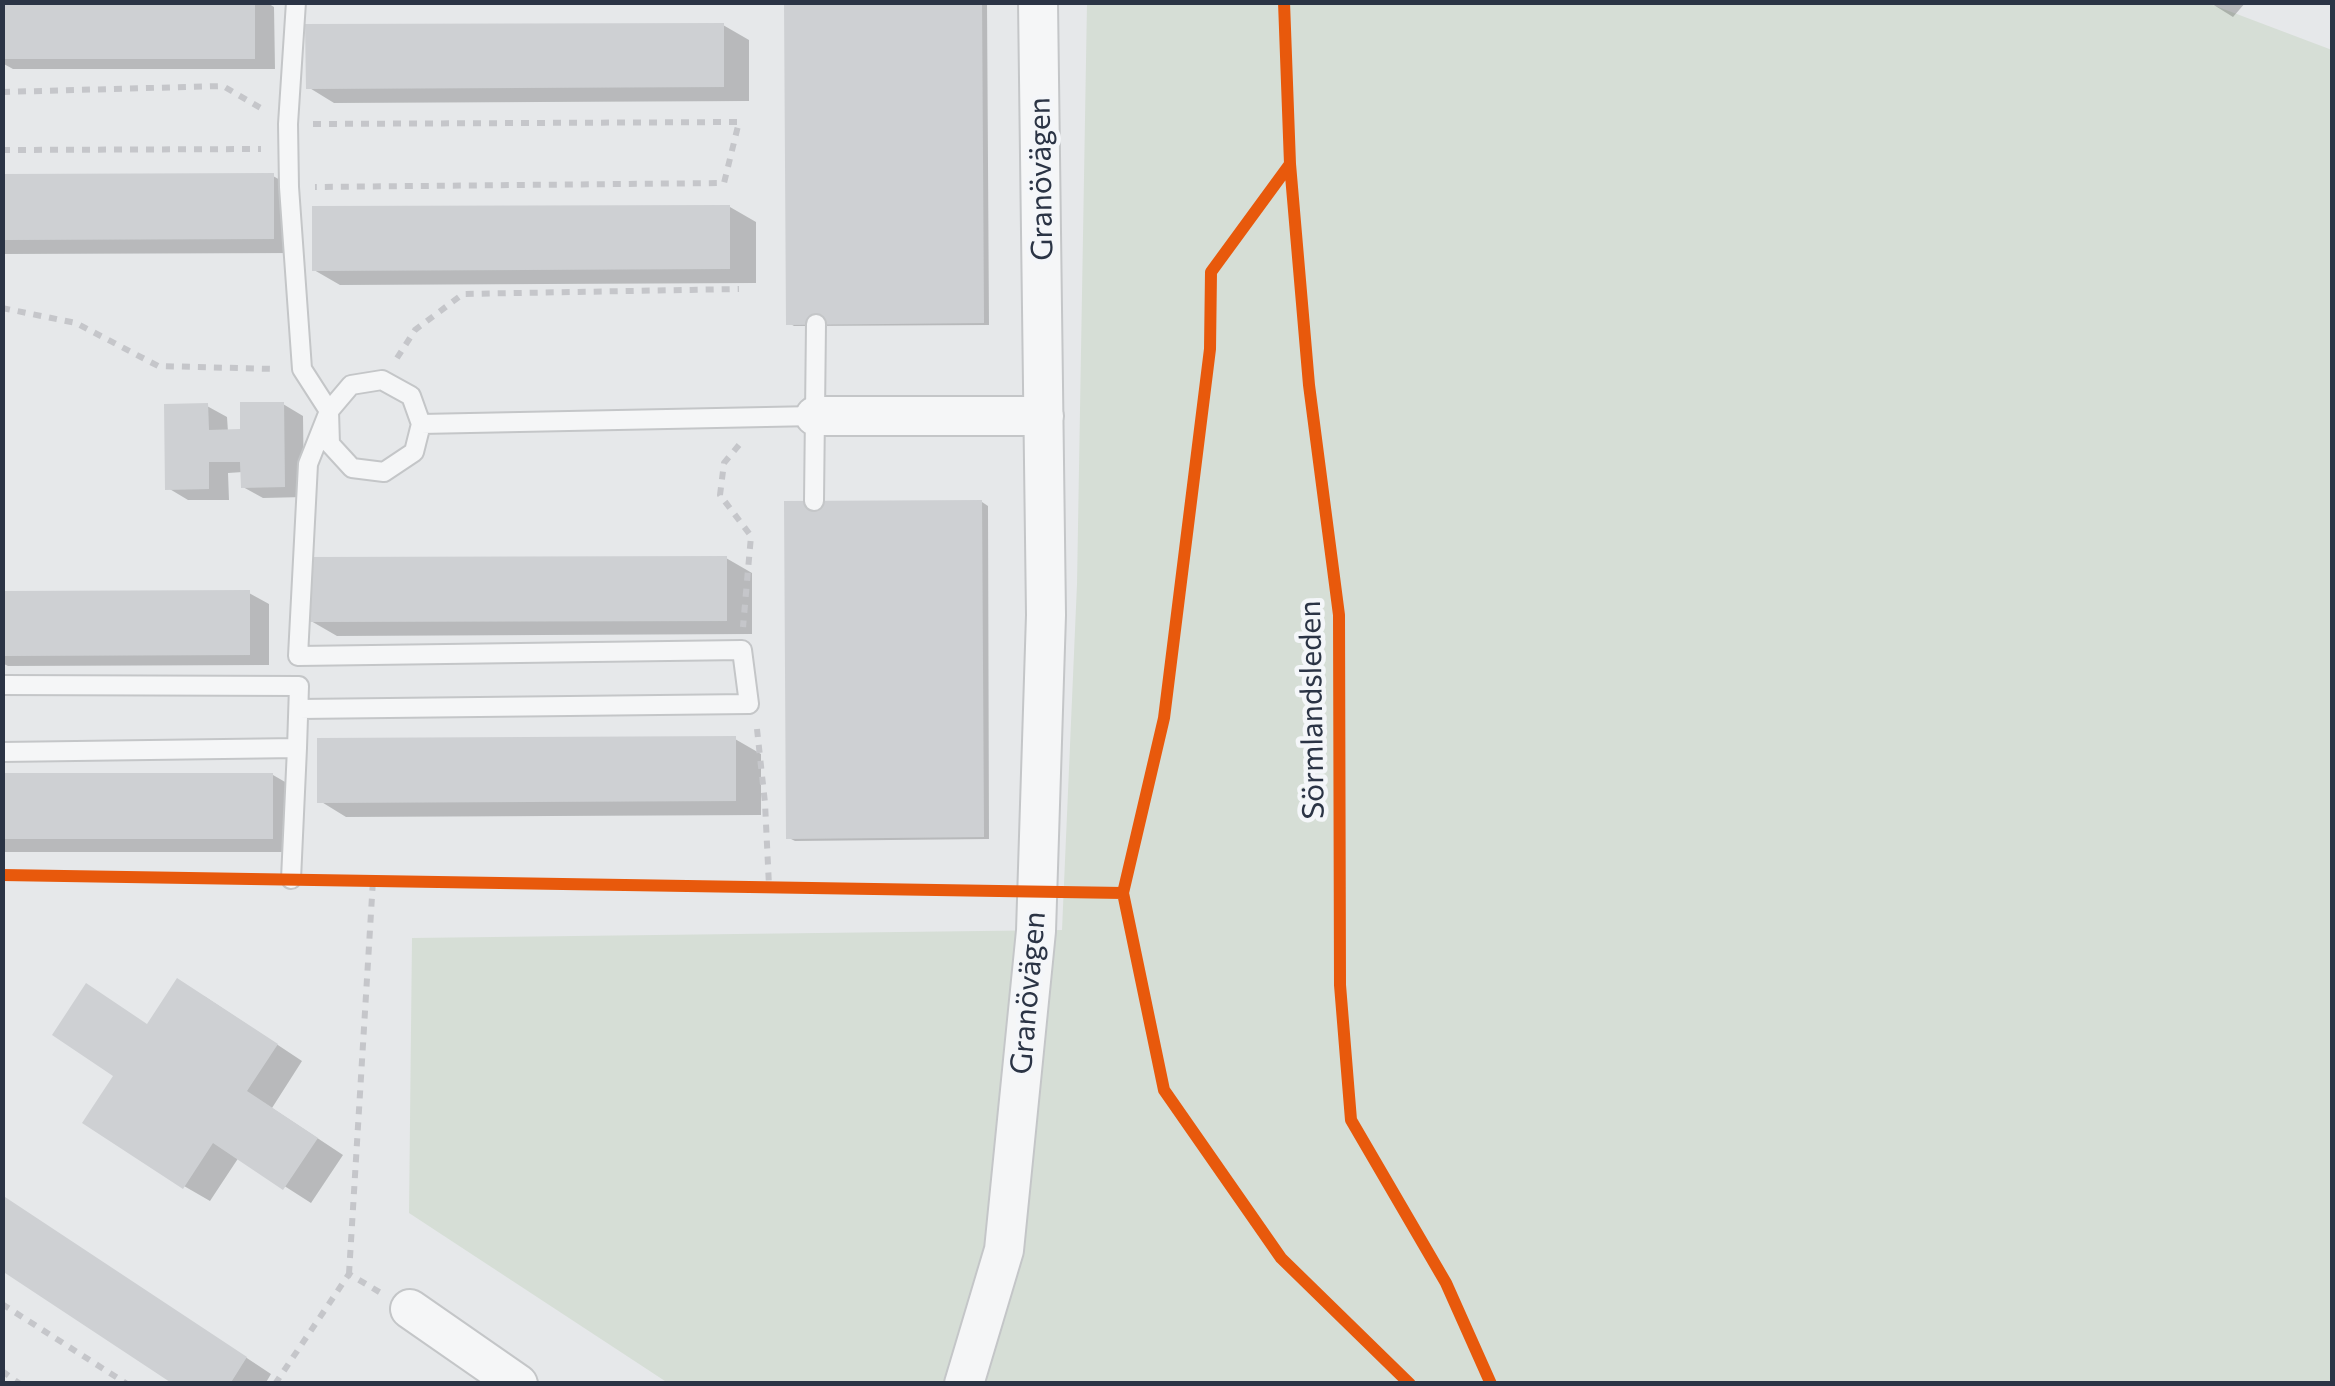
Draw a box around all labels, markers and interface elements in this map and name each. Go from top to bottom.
street label: Granövägen [1022,97,1060,261]
street label: Sörmlandsleden [1292,600,1332,820]
street label: Granövägen [1003,910,1053,1076]

